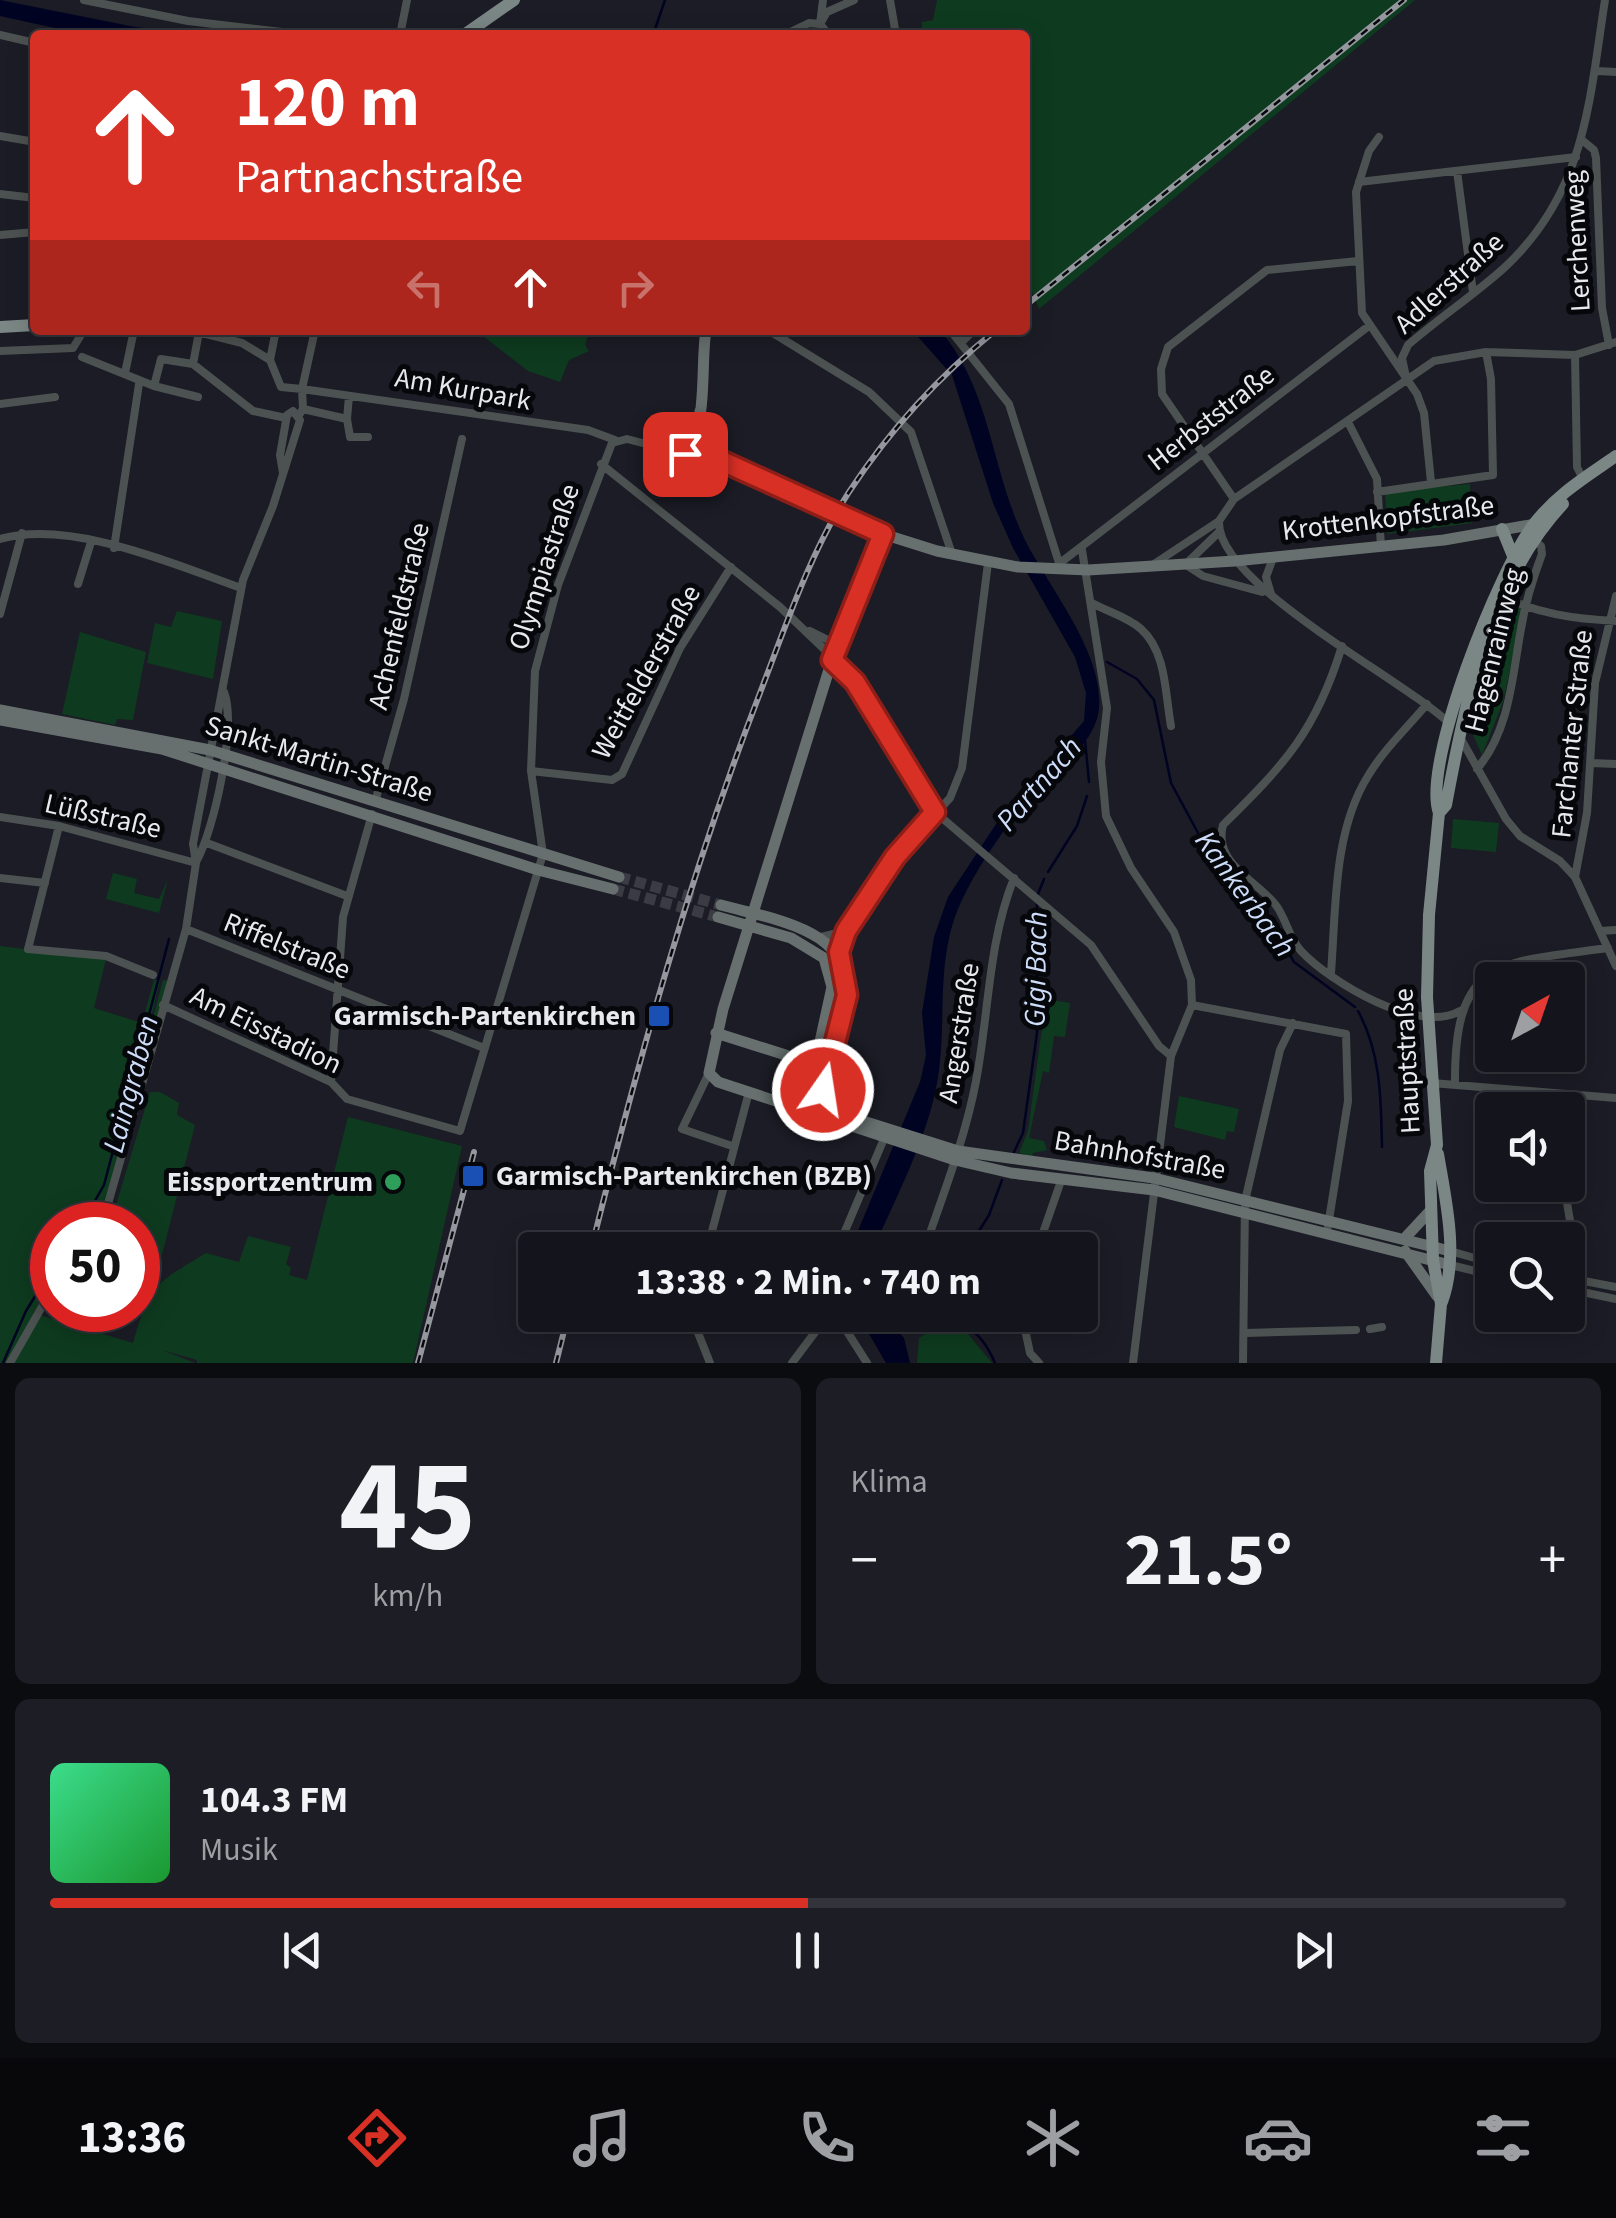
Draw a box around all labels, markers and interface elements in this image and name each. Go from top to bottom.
text: 120 m [235,53,420,153]
icon: ahead [70,70,200,200]
text: Partnachstraße [235,146,523,210]
street label: Lerchenweg [1553,169,1601,313]
street label: Adlerstraße [1385,223,1513,343]
icon: left [398,260,453,315]
icon: ahead [503,260,558,315]
icon: right [608,260,663,315]
street label: Herbststraße [1139,356,1283,480]
street label: Am Kurpark [392,357,534,421]
pin [643,412,728,497]
icon: arrive [658,427,713,482]
street label: Olympiastraße [498,479,590,655]
street label: Krottenkopfstraße [1280,485,1496,551]
street label: Achenfeldstraße [358,519,440,713]
street label: Hagenrainweg [1454,563,1534,737]
street label: Weitfelderstraße [582,578,710,766]
street label: Farchanter Straße [1541,628,1603,840]
street label: Sankt-Martin-Straße [200,705,438,813]
water label: Partnach [986,727,1092,841]
street label: Lüßstraße [41,783,165,849]
water label: Kankerbach [1184,822,1306,966]
street label: Riffelstraße [218,902,356,990]
water label: Gigi Bach [1013,911,1059,1027]
street label: Angerstraße [928,960,990,1106]
north arrow [1475,962,1585,1072]
map controls [1475,962,1585,1332]
street label: Am Eisstadion [183,976,349,1084]
street label: Hauptstraße [1383,987,1431,1135]
place label: Garmisch-Partenkirchen [334,996,636,1036]
marker: Garmisch-Partenkirchen [646,1003,672,1029]
water label: Laingraben [92,1011,170,1157]
position arrow [771,1038,875,1142]
button: sound [1475,1092,1585,1202]
street label: Bahnhofstraße [1051,1120,1229,1190]
place label: Garmisch-Partenkirchen (BZB) [496,1156,872,1196]
place label: Eissportzentrum [167,1162,373,1202]
marker: Garmisch-Partenkirchen (BZB) [460,1163,486,1189]
marker: Eissportzentrum [382,1171,404,1193]
speed limit sign: 50 [30,1202,160,1332]
button: search [1475,1222,1585,1332]
text: 13:38 · 2 Min. · 740 m [635,1255,981,1309]
text: 45 [339,1415,476,1600]
text: Klima [851,1459,928,1505]
text: 21.5° [1124,1507,1293,1614]
text: − [851,1522,878,1600]
text: + [1539,1522,1566,1600]
text: km/h [372,1573,443,1619]
text: 104.3 FM [200,1773,348,1827]
text: Musik [200,1827,278,1873]
icon: previous [275,1923,330,1978]
icon: pause [780,1923,835,1978]
icon: next [1286,1923,1341,1978]
icon: directions [342,2103,412,2173]
icon: music [567,2103,637,2173]
icon: phone [792,2103,862,2173]
icon: climate [1018,2103,1088,2173]
icon: car [1243,2103,1313,2173]
icon: filters [1468,2103,1538,2173]
text: 13:36 [78,2106,186,2170]

